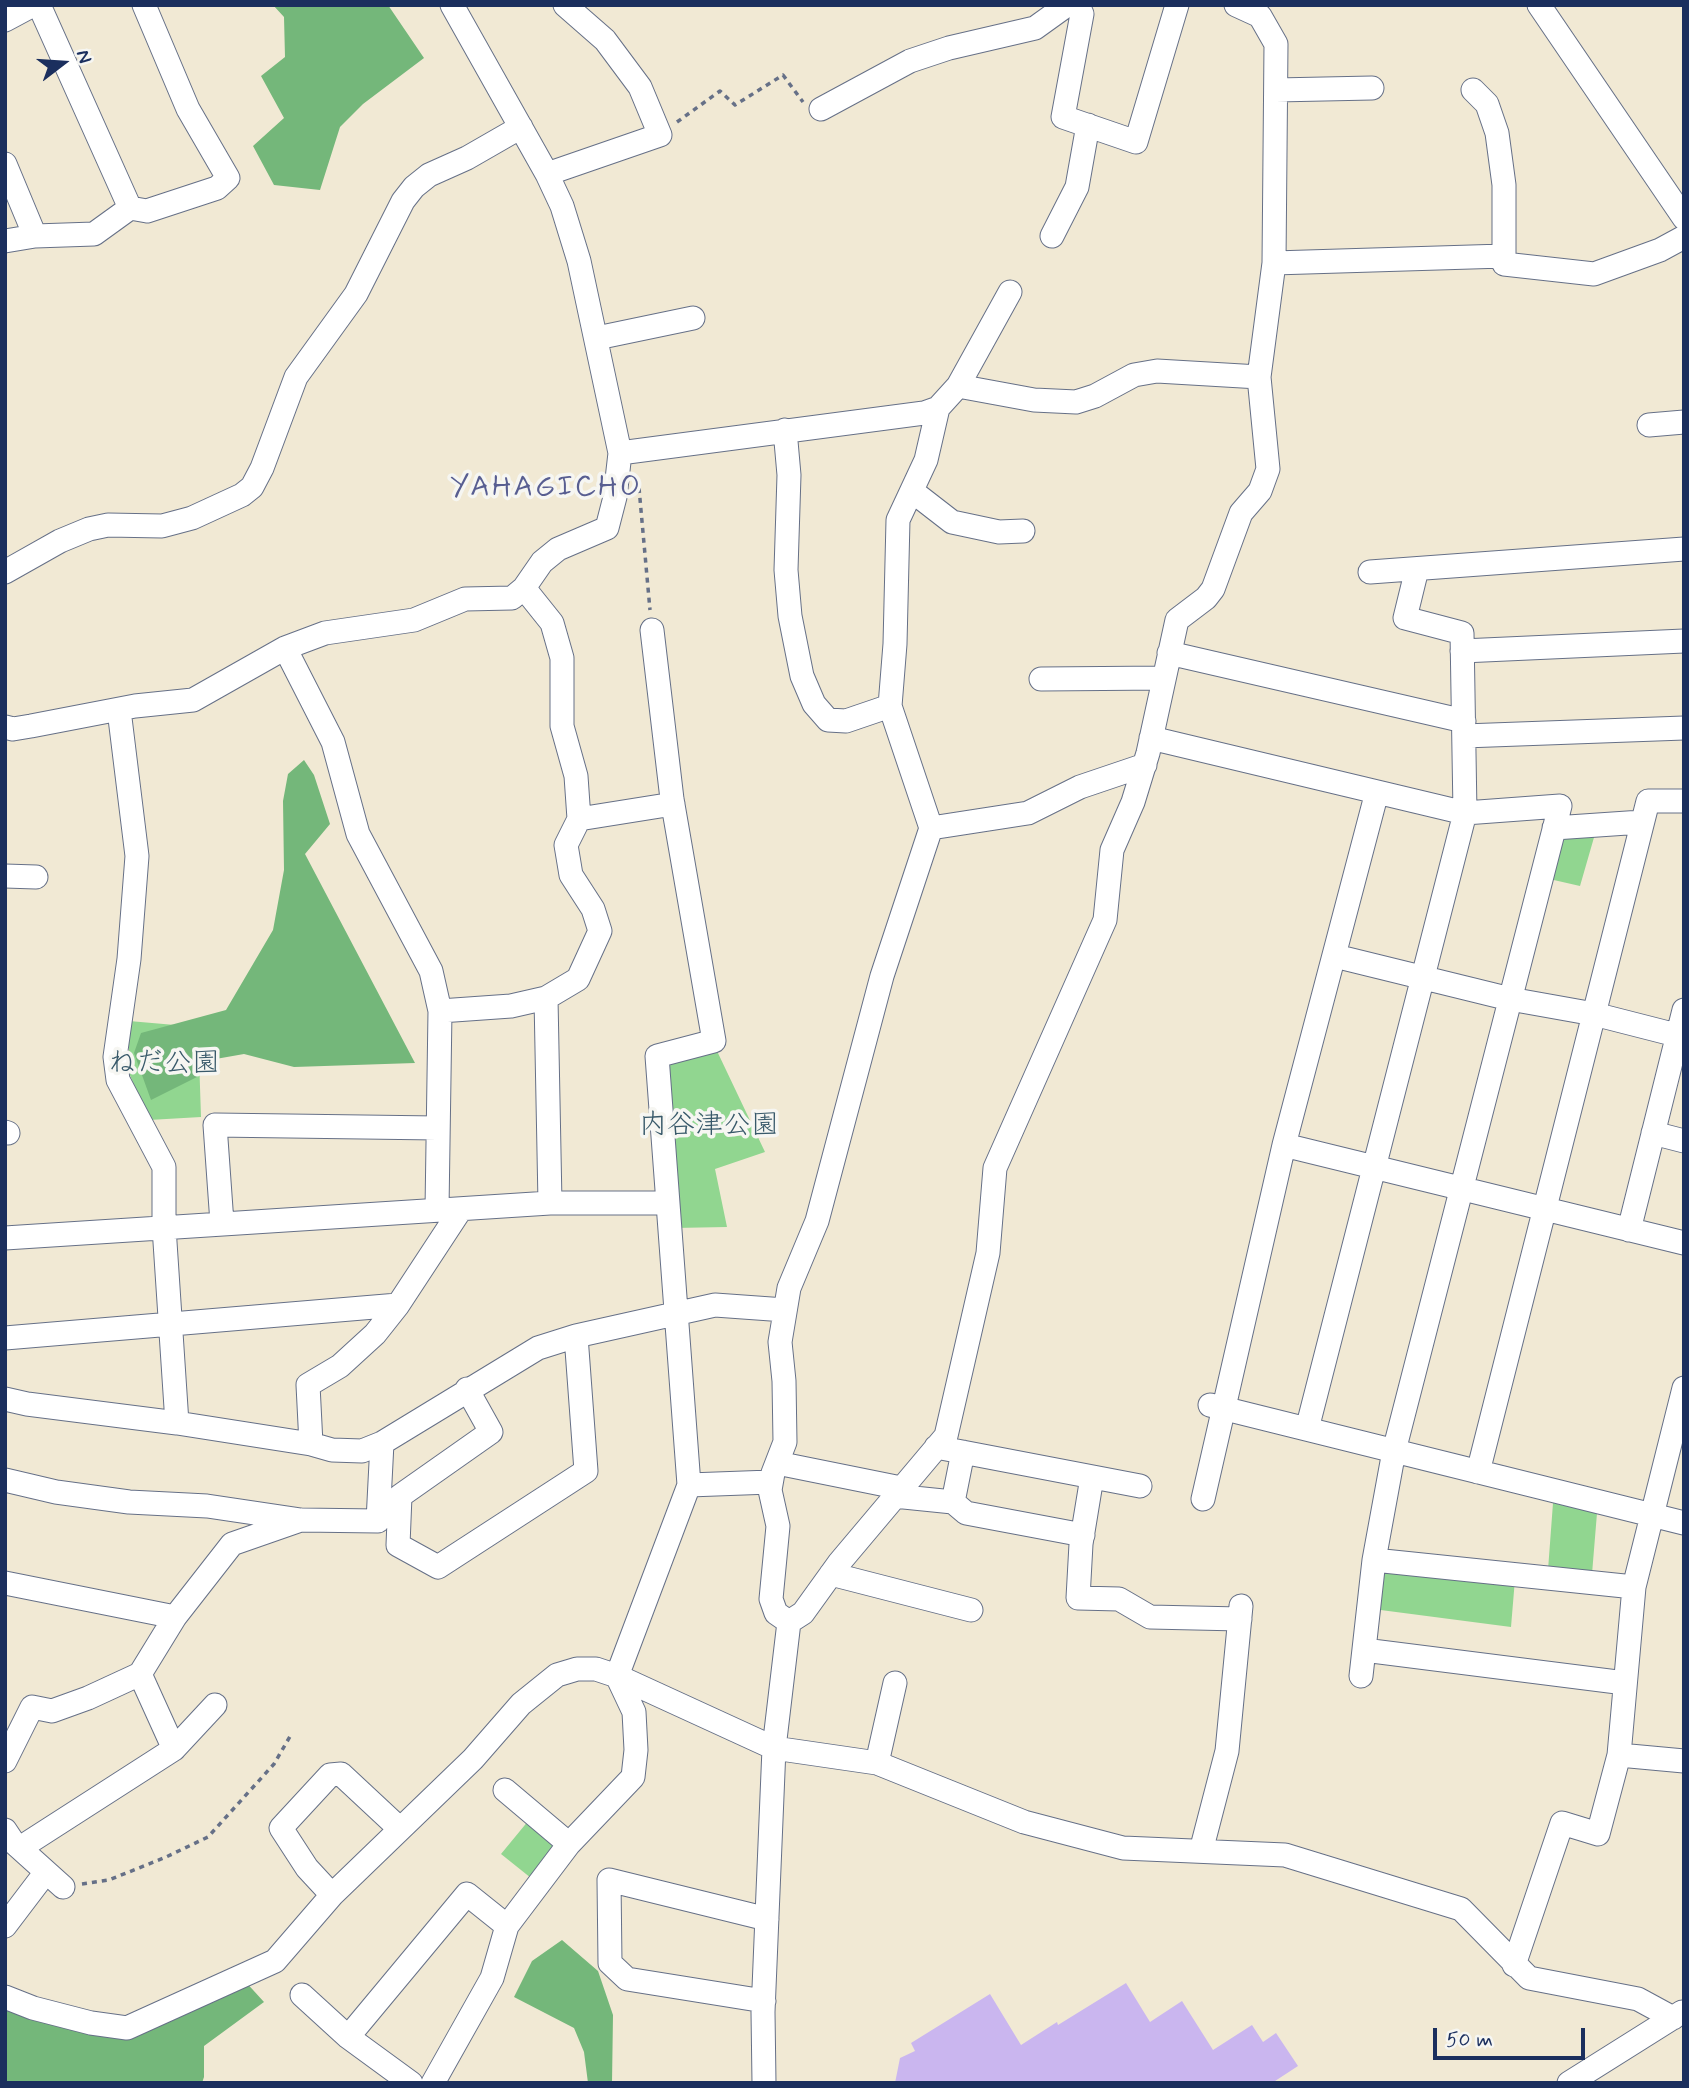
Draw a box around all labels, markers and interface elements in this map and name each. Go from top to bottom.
north arrow [28,28,98,98]
text: N [70,47,97,66]
district label: YAHAGICHO [458,471,634,507]
park label: ねだ公園 [108,1048,220,1082]
park label: 内谷津公園 [639,1110,779,1144]
scale bar [1437,2014,1589,2058]
text: 50 m [1446,2026,1493,2054]

